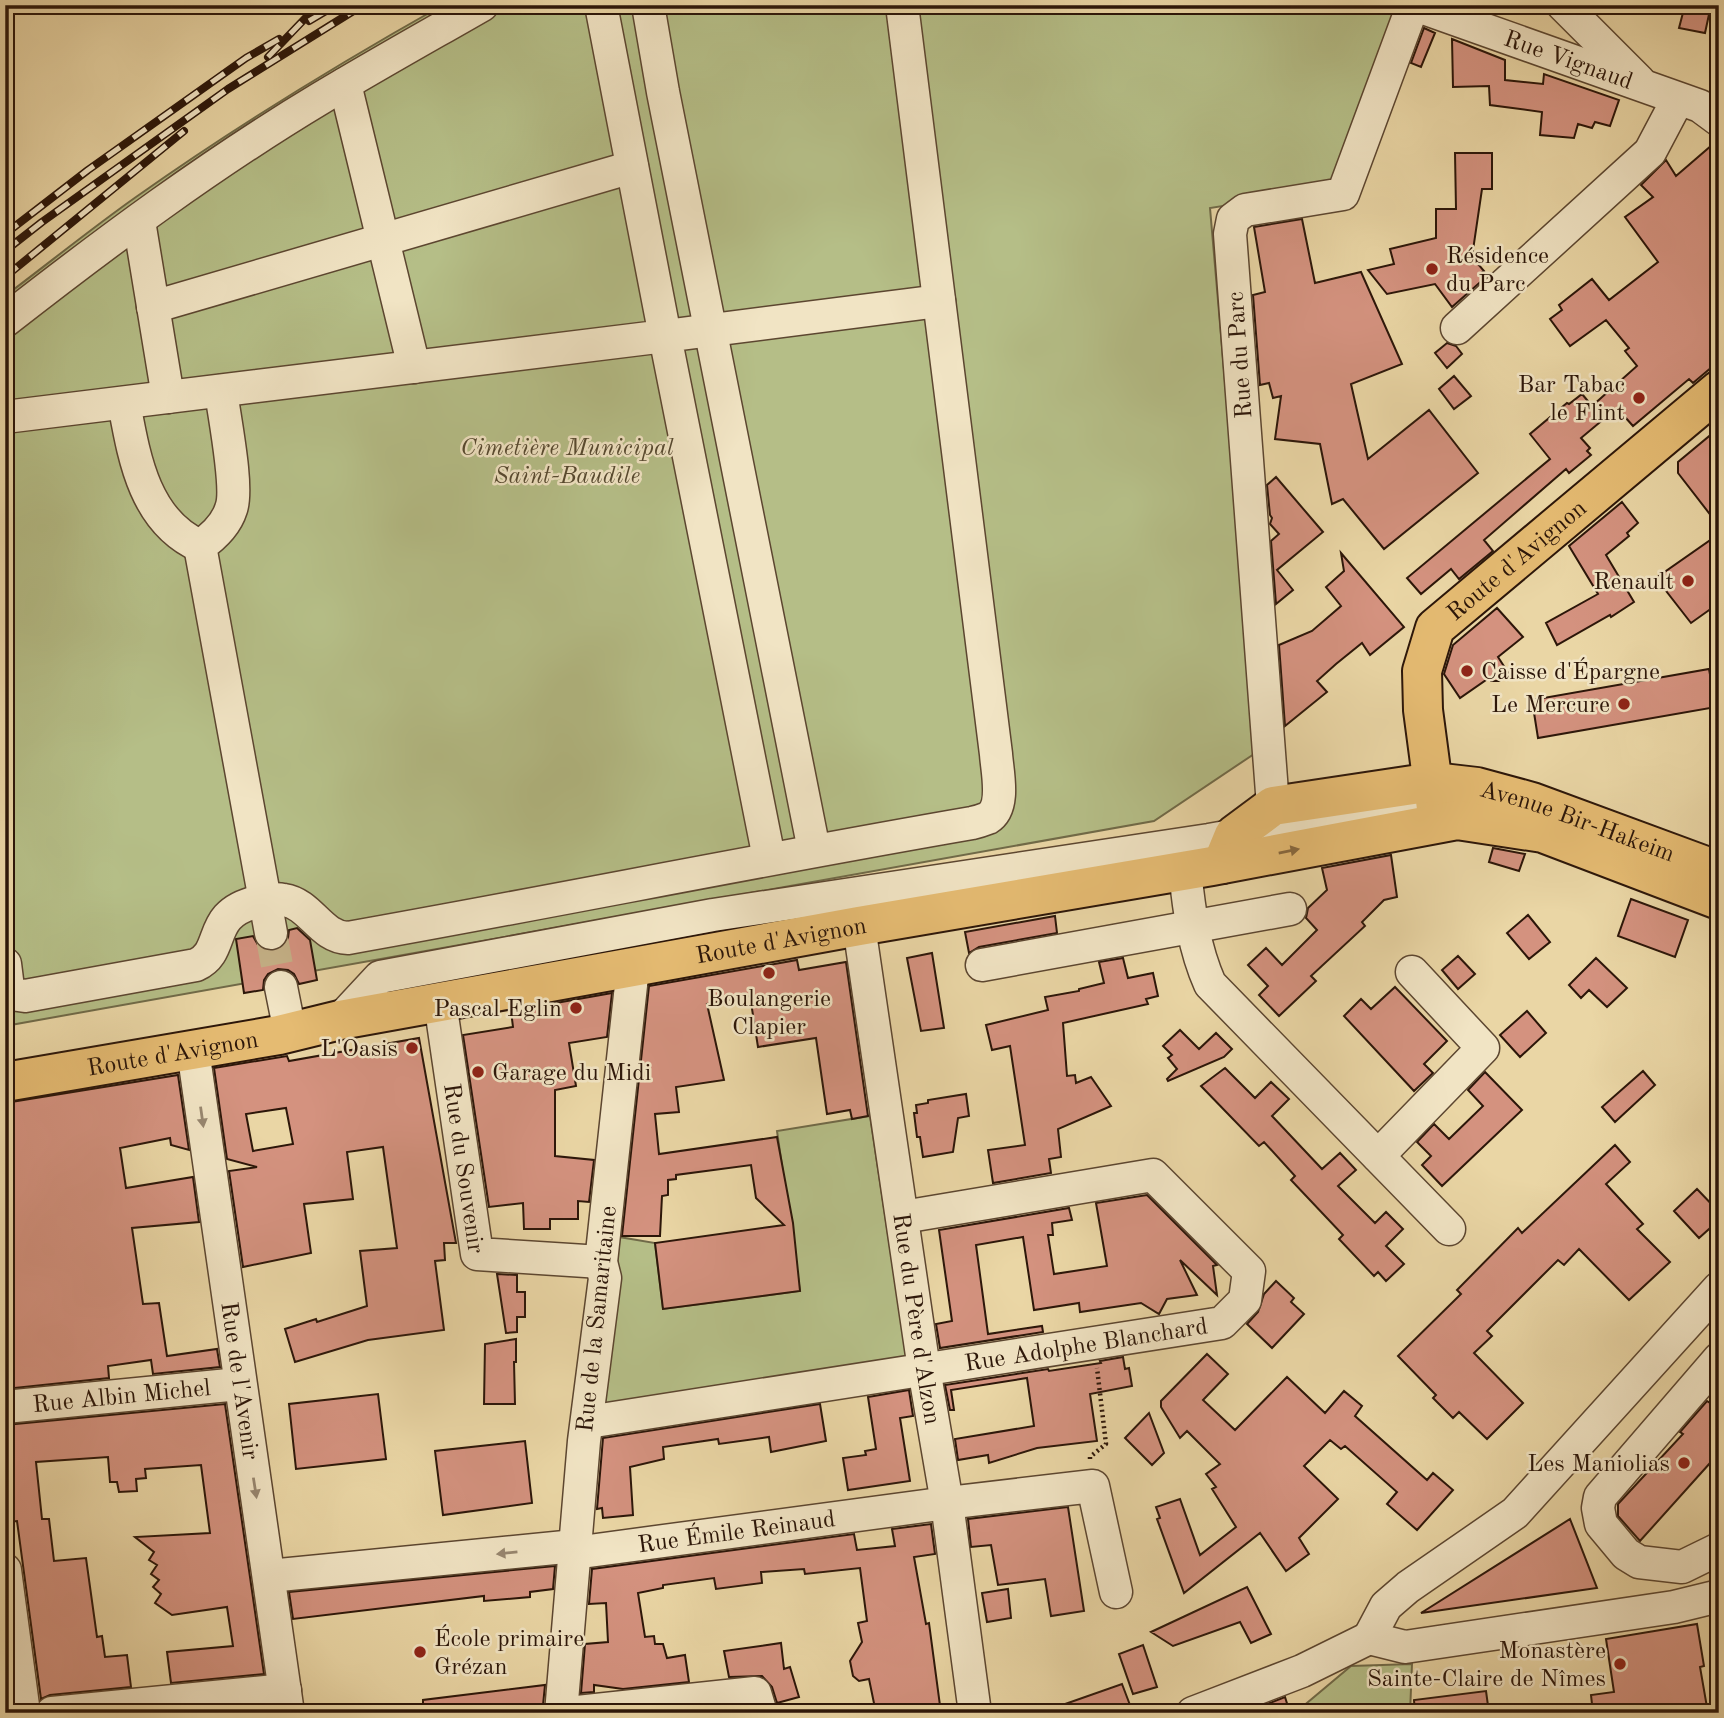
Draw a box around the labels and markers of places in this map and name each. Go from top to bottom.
place label: Résidence du Parc [1446,245,1549,297]
marker: Résidence du Parc [1424,261,1440,277]
place label: Bar Tabac le Flint [1518,374,1625,426]
marker: Bar Tabac le Flint [1631,390,1647,406]
place label: Renault [1593,571,1674,595]
marker: Renault [1680,573,1696,589]
place label: Caisse d'Épargne [1481,657,1660,685]
marker: Caisse d'Épargne [1459,663,1475,679]
place label: Le Mercure [1491,694,1610,718]
marker: Le Mercure [1616,696,1632,712]
marker: Boulangerie Clapier [761,965,777,981]
place label: Boulangerie Clapier [707,988,831,1040]
place label: Pascal Eglin [434,998,562,1022]
marker: Pascal Eglin [568,1000,584,1016]
place label: L'Oasis [320,1038,398,1062]
marker: L'Oasis [404,1040,420,1056]
place label: Garage du Midi [492,1062,651,1086]
marker: Garage du Midi [470,1064,486,1080]
place label: Les Maniolias [1527,1453,1670,1477]
marker: Les Maniolias [1676,1455,1692,1471]
place label: École primaire Grézan [434,1624,584,1680]
place label: Monastère Sainte-Claire de Nîmes [1367,1640,1606,1692]
marker: École primaire Grézan [412,1644,428,1660]
marker: Monastère Sainte-Claire de Nîmes [1612,1656,1628,1672]

